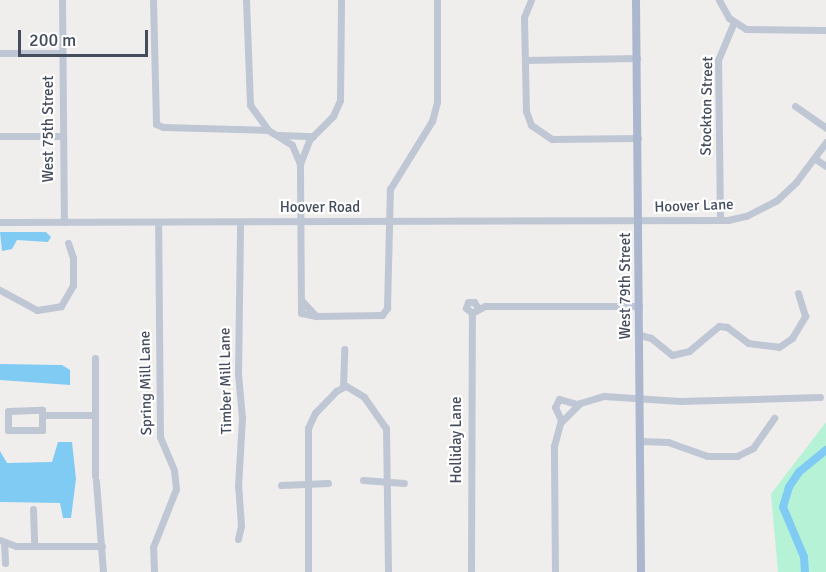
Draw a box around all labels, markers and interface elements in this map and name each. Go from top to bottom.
scale bar [21,18,152,56]
text: 200 m [29,29,76,51]
street label: Stockton Street [697,56,717,156]
street label: West 75th Street [40,76,58,182]
street label: Hoover Lane [654,196,734,216]
street label: Hoover Road [280,199,360,217]
street label: West 79th Street [617,233,635,339]
street label: Timber Mill Lane [216,327,236,435]
street label: Spring Mill Lane [136,331,156,435]
street label: Holliday Lane [448,396,466,484]

